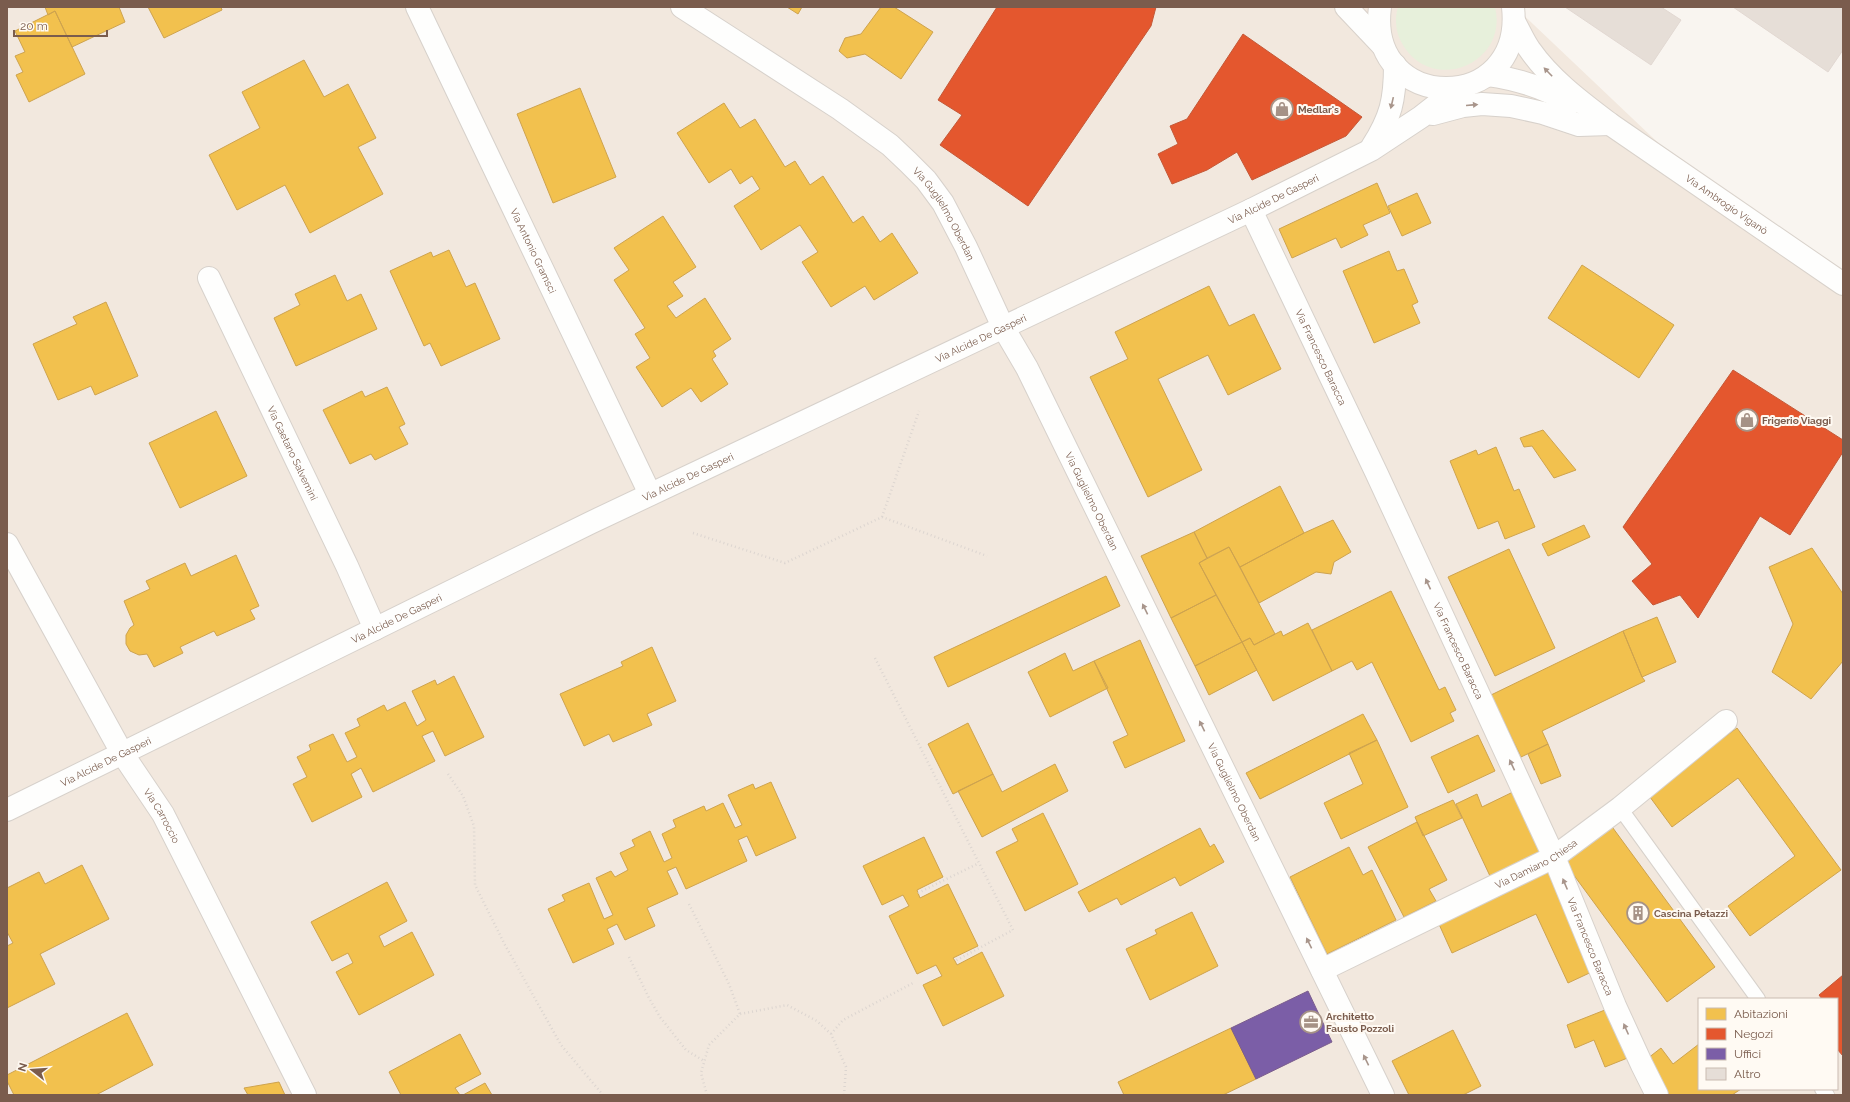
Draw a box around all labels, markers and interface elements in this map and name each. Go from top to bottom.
scale bar [14,12,107,38]
text: 20 m [20,19,48,33]
one-way arrow [1544,67,1553,77]
shop icon: Medlar's [1269,96,1295,122]
one-way arrow [1388,97,1394,109]
one-way arrow [1466,102,1478,109]
place label: Medlar's [1298,104,1339,115]
street label: Via Guglielmo Oberdan [911,165,976,262]
street label: Via Alcide De Gasperi [1226,172,1320,226]
street label: Via Ambrogio Viganò [1683,173,1770,237]
street label: Via Antonio Gramsci [508,207,558,295]
street label: Via Francesco Baracca [1293,308,1348,407]
street label: Via Alcide De Gasperi [934,312,1028,365]
street label: Via Gaetano Salvemini [265,404,320,502]
shop icon: Frigerio Viaggi [1734,407,1760,433]
place label: Frigerio Viaggi [1762,415,1831,426]
street label: Via Guglielmo Oberdan [1063,450,1120,552]
street label: Via Alcide De Gasperi [641,451,735,503]
one-way arrow [1424,577,1430,589]
street label: Via Alcide De Gasperi [350,592,444,646]
street label: Via Francesco Baracca [1431,601,1485,701]
one-way arrow [1142,603,1148,615]
one-way arrow [1199,720,1206,732]
street label: Via Alcide De Gasperi [59,735,153,789]
street label: Via Guglielmo Oberdan [1206,741,1263,843]
one-way arrow [1508,759,1515,771]
street label: Via Carroccio [141,787,182,845]
street label: Via Damiano Chiesa [1493,837,1579,891]
one-way arrow [1562,877,1568,889]
street label: Via Francesco Baracca [1565,896,1615,997]
building icon: Cascina Petazzi [1625,900,1651,926]
place label: Cascina Petazzi [1654,908,1728,919]
one-way arrow [1306,938,1312,949]
legend [1698,998,1838,1090]
text: Abitazioni [1734,1007,1788,1021]
office icon: Architetto Fausto Pozzoli [1298,1009,1324,1035]
place label: Architetto Fausto Pozzoli [1326,1011,1394,1034]
one-way arrow [1623,1024,1629,1035]
text: Negozi [1734,1027,1773,1041]
text: Uffici [1734,1047,1761,1061]
north arrow [12,1050,52,1090]
one-way arrow [1363,1054,1369,1066]
text: N [15,1061,30,1073]
text: Altro [1734,1067,1761,1081]

